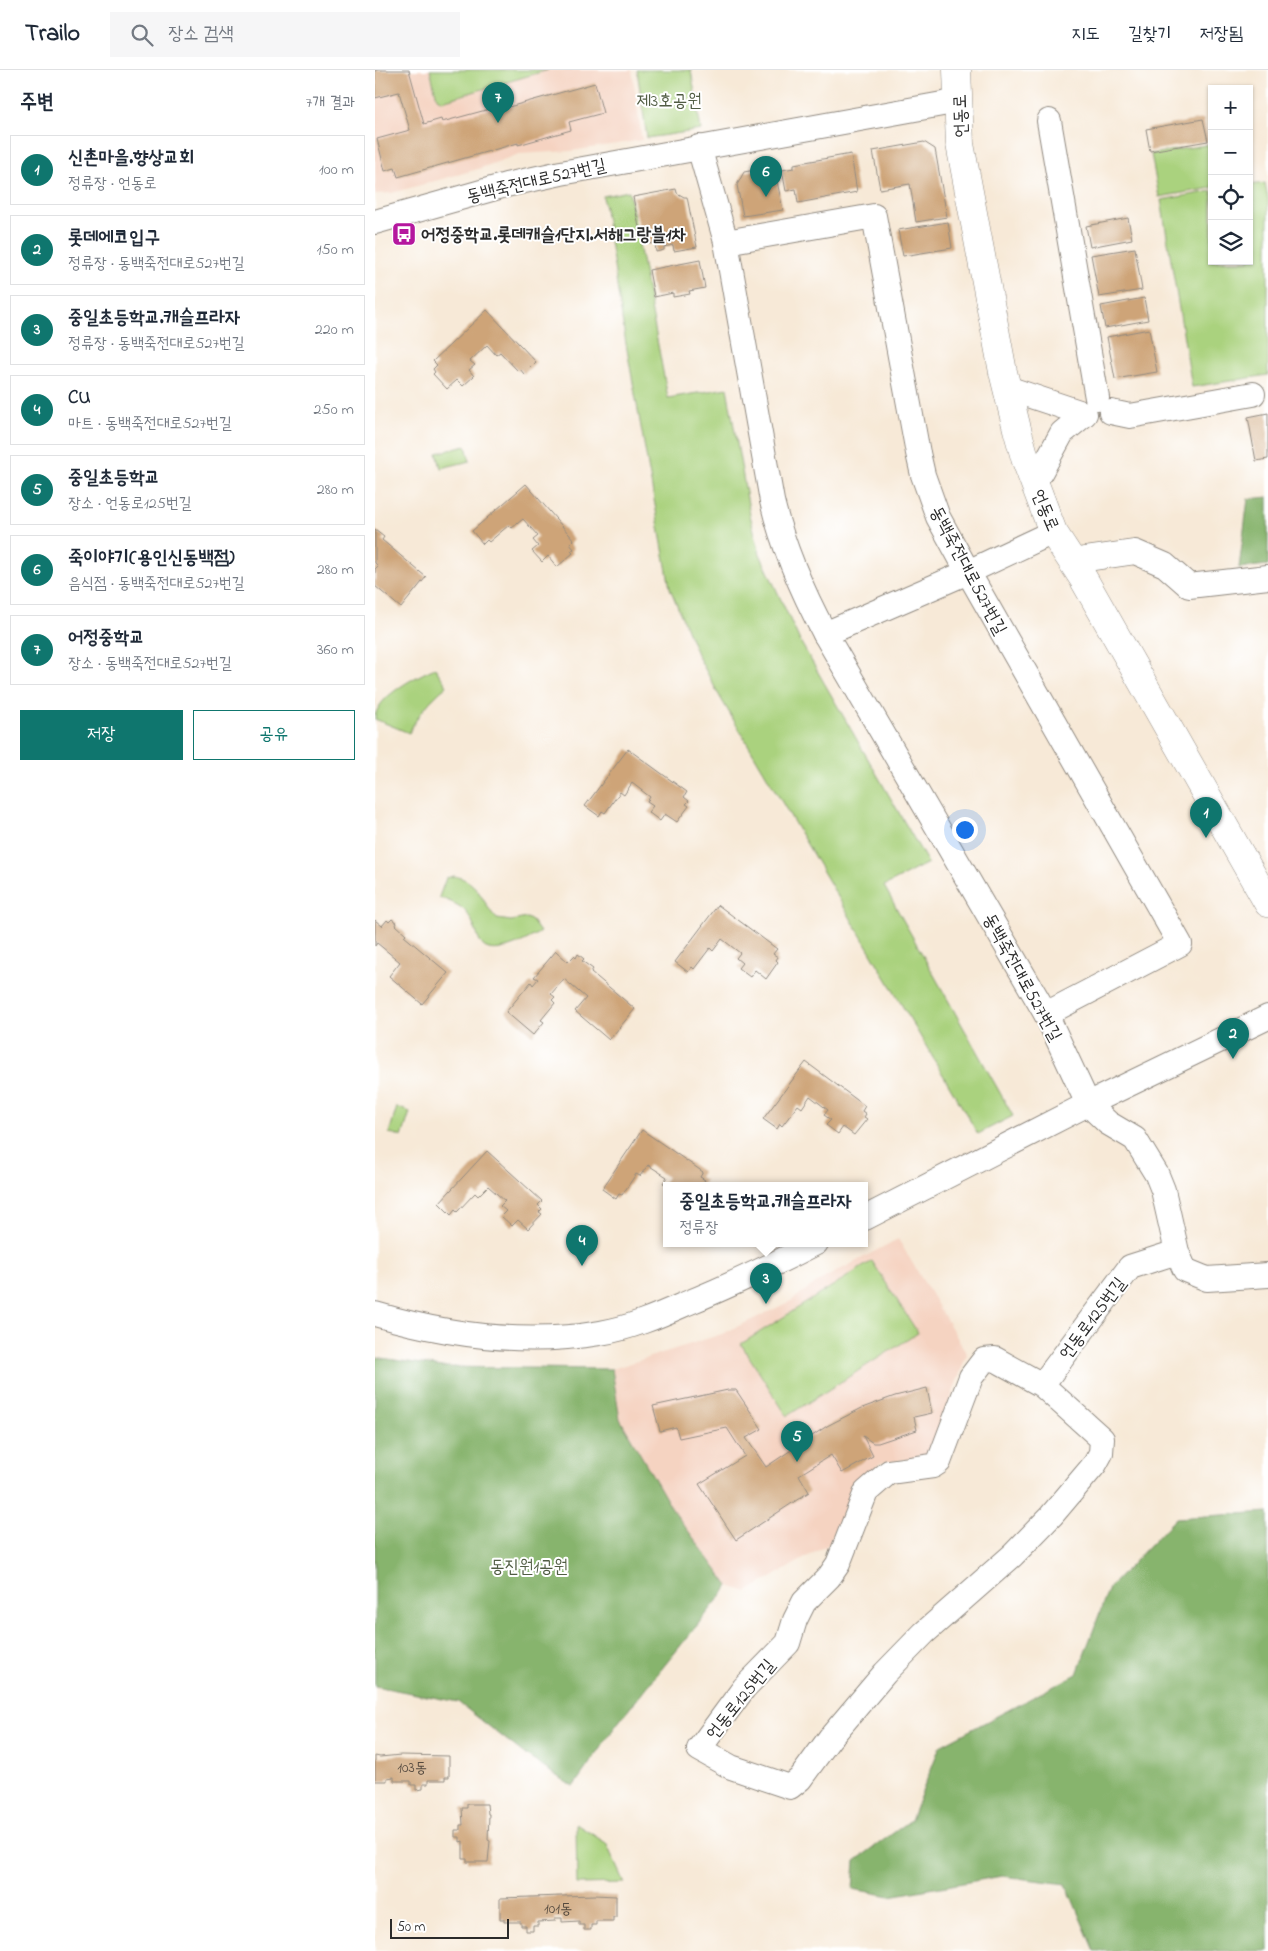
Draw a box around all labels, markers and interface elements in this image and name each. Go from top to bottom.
search box [110,12,460,57]
text: Trailo [25,17,80,52]
icon: search [128,21,156,49]
text: 장소 검색 [168,21,234,48]
text: 지도 [1071,22,1100,48]
text: 길찾기 [1128,22,1172,48]
text: 저장됨 [1200,22,1243,48]
pin: 7 [482,82,514,123]
map controls [1208,85,1253,265]
button: + [1208,85,1253,130]
text: 주변 [20,88,54,118]
park label: 제3호공원 [636,89,702,115]
text: 7개 결과 [306,91,355,115]
street label: 언동로 [948,94,976,138]
button: − [1208,130,1253,175]
text: 신촌마을.향상교회 [68,145,194,172]
street label: 동백죽전대로527번길 [464,153,609,211]
pin: 6 [750,156,782,197]
text: 1 [34,158,40,182]
text: 100 m [319,158,354,182]
text: 정류장 · 언동로 [68,172,157,196]
button: locate [1208,175,1253,220]
button: layers [1208,220,1253,265]
bus stop icon: 어정중학교.롯데캐슬1단지.서해그랑블1차 [391,221,417,247]
place label: 어정중학교.롯데캐슬1단지.서해그랑블1차 [421,223,687,249]
text: 롯데에코입구 [68,225,160,252]
text: 2 [33,238,41,262]
text: 150 m [316,238,354,262]
text: 정류장 · 동백죽전대로527번길 [68,252,245,276]
text: 중일초등학교.캐슬프라자 [68,305,240,332]
text: 3 [34,318,40,342]
text: 220 m [315,318,354,342]
text: 정류장 · 동백죽전대로527번길 [68,332,245,356]
text: CU [68,385,90,412]
text: 4 [34,398,40,422]
text: 250 m [314,398,354,422]
text: 마트 · 동백죽전대로527번길 [68,412,232,436]
text: 중일초등학교 [68,465,160,492]
text: 5 [32,478,42,502]
text: 280 m [317,478,354,502]
street label: 언동로 [1024,486,1065,536]
text: 장소 · 언동로125번길 [68,492,192,516]
street label: 동백죽전대로527번길 [922,502,1012,640]
text: 죽이야기(용인신동백점) [68,545,234,572]
text: 6 [33,558,41,582]
text: 280 m [317,558,354,582]
text: 음식점 · 동백죽전대로527번길 [68,572,245,596]
text: 어정중학교 [68,625,144,652]
text: 7 [34,638,40,662]
text: 360 m [317,638,354,662]
text: 장소 · 동백죽전대로527번길 [68,652,232,676]
button: 저장 [20,710,183,760]
button: 공유 [193,710,355,760]
pin: 1 [1190,797,1222,838]
your location [952,817,978,843]
street label: 동백죽전대로527번길 [975,909,1067,1047]
pin: 2 [1217,1018,1249,1059]
popup [663,1182,868,1247]
text: 중일초등학교.캐슬프라자 [679,1189,852,1216]
text: 정류장 [679,1216,718,1240]
pin: 4 [566,1225,598,1266]
pin: 3 [750,1263,782,1304]
street label: 언동로125번길 [1054,1272,1134,1366]
pin: 5 [781,1421,813,1462]
park label: 동진원1공원 [490,1555,568,1581]
street label: 언동로125번길 [701,1654,783,1746]
house number: 103동 [397,1757,427,1779]
house number: 101동 [544,1898,572,1920]
scale bar [390,1916,509,1939]
text: 50 m [397,1917,425,1938]

